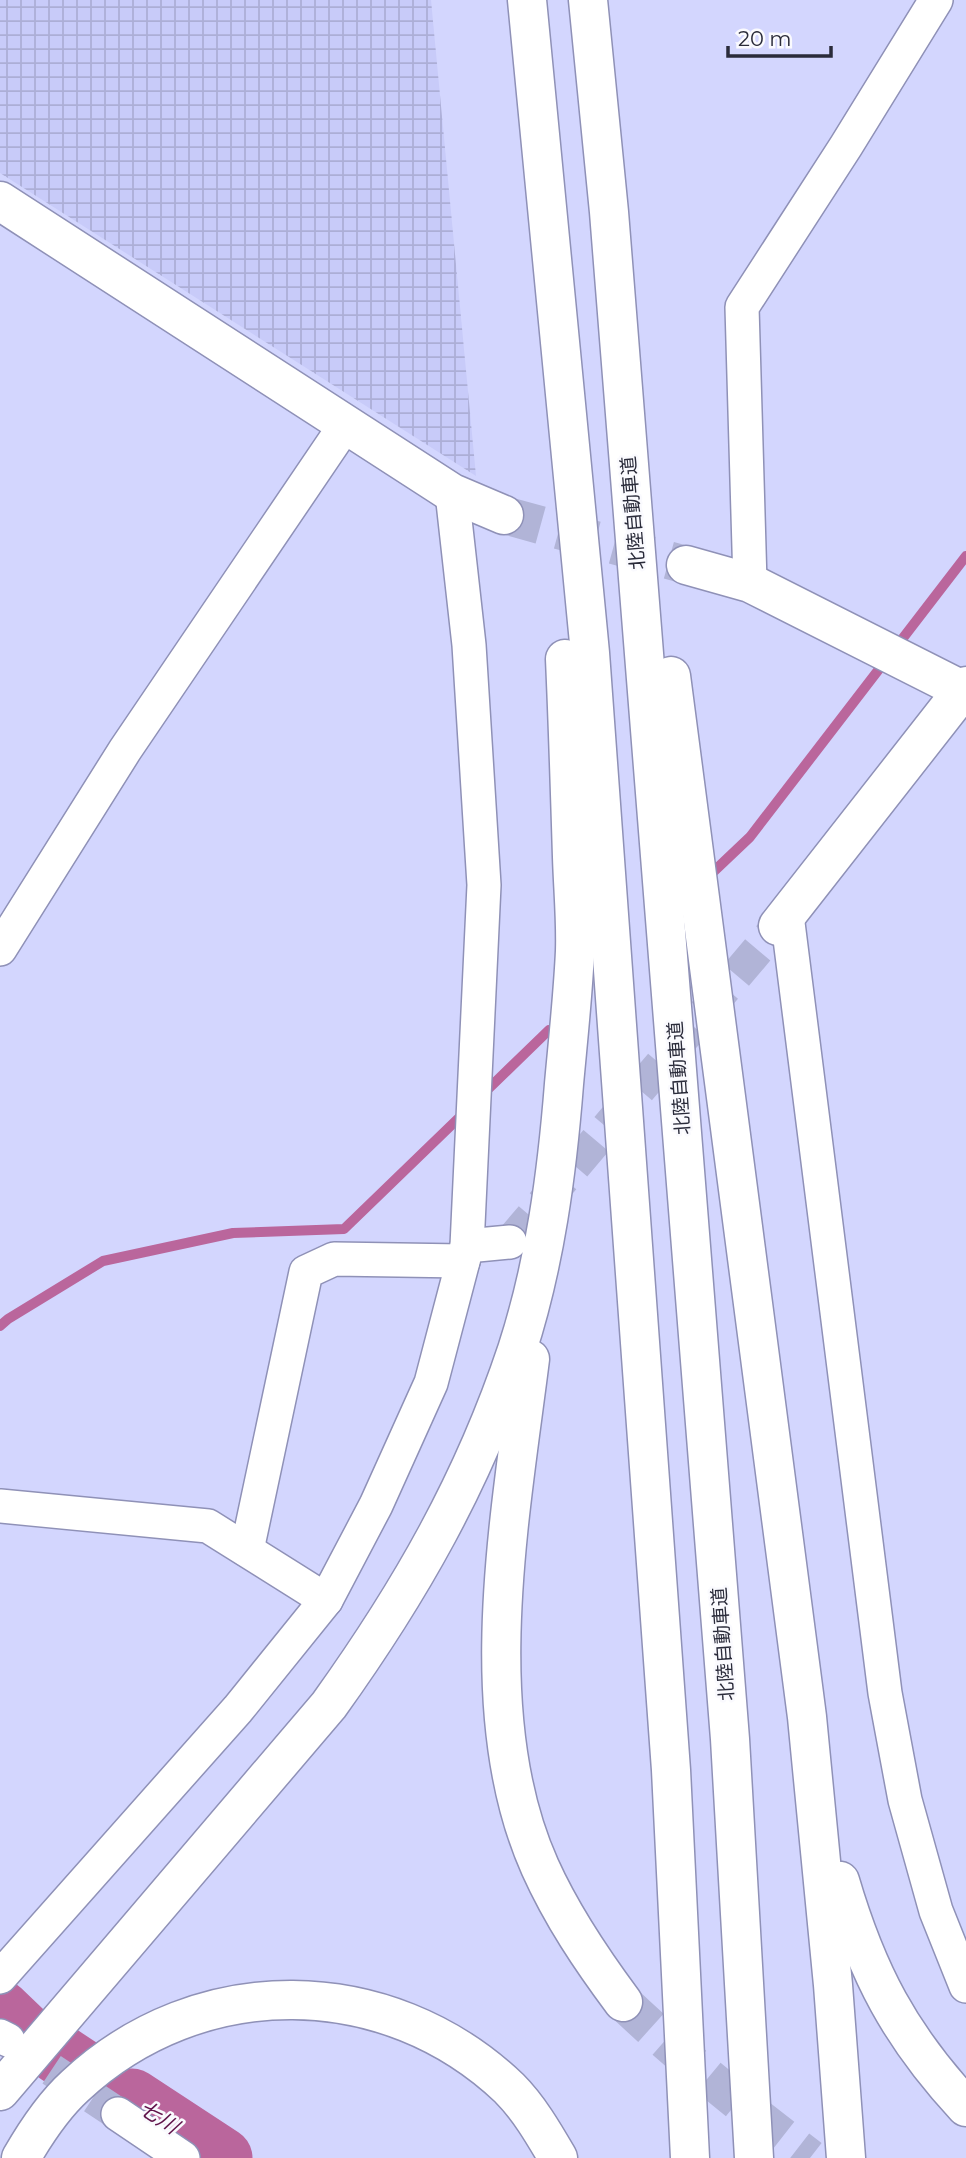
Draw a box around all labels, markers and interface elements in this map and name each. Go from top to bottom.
scale bar [728,14,831,58]
text: 20 m [738,26,792,51]
street label: 北陸自動車道 [617,455,649,571]
street label: 北陸自動車道 [664,1020,694,1136]
street label: 北陸自動車道 [708,1586,738,1702]
water label: 七川 [135,2095,185,2140]

